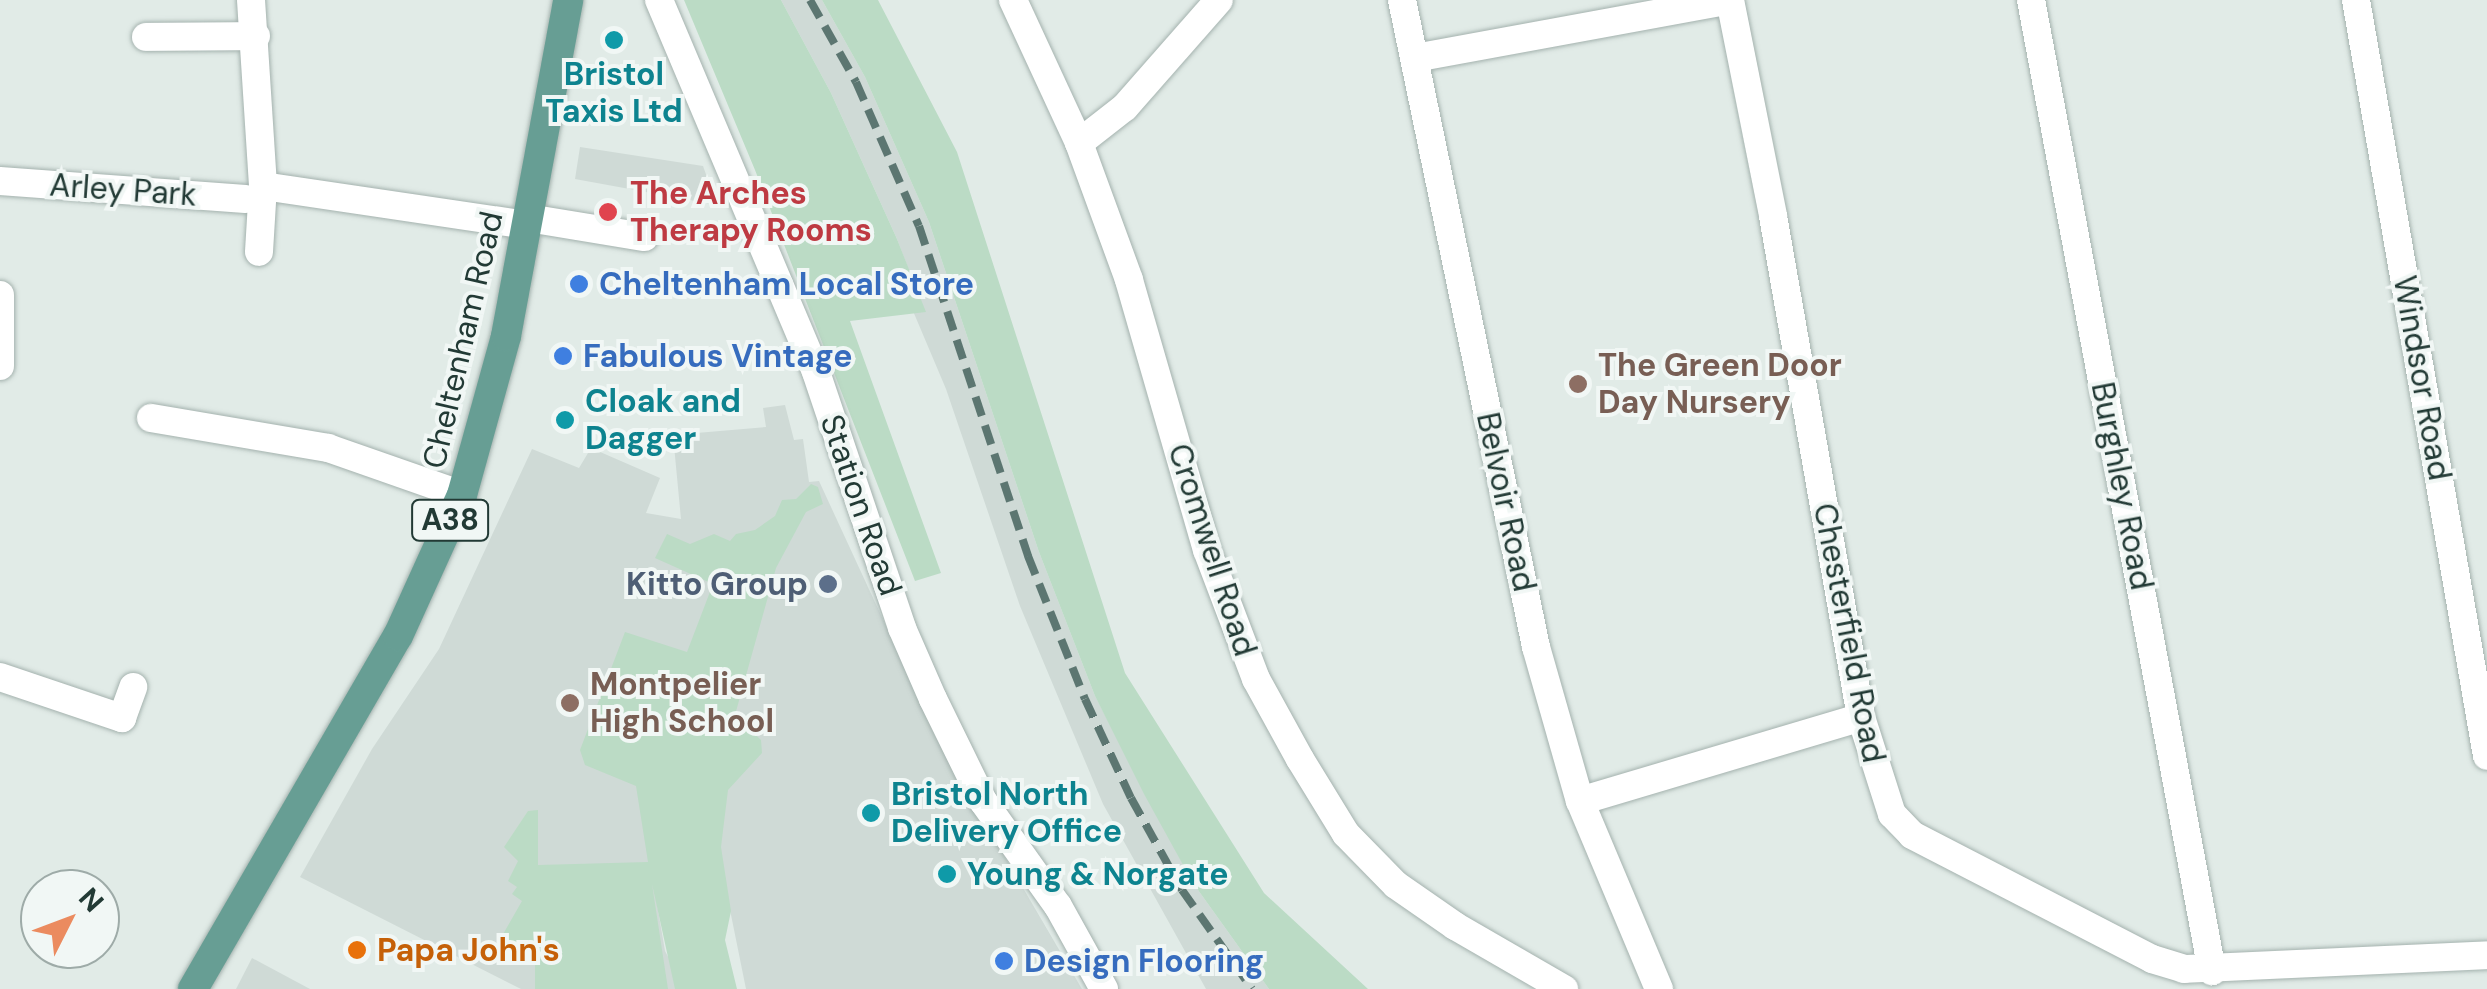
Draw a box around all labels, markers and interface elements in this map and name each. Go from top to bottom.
marker: Bristol Taxis Ltd [603,29,625,51]
place label: Bristol Taxis Ltd [545,56,683,131]
street label: Arley Park [48,166,198,214]
place label: The Arches Therapy Rooms [630,175,872,250]
marker: The Arches Therapy Rooms [595,199,621,225]
street label: Cheltenham Road [415,208,511,472]
place label: Cheltenham Local Store [599,265,974,303]
marker: Cheltenham Local Store [568,273,590,295]
street label: Windsor Road [2385,273,2459,483]
place label: Fabulous Vintage [583,337,853,375]
marker: Fabulous Vintage [552,345,574,367]
place label: The Green Door Day Nursery [1598,347,1842,422]
marker: The Green Door Day Nursery [1567,373,1589,395]
street label: Burghley Road [2083,379,2161,593]
place label: Cloak and Dagger [585,383,741,458]
marker: Cloak and Dagger [554,409,576,431]
street label: Belvoir Road [1468,409,1544,595]
street label: Station Road [812,410,910,600]
street label: Cromwell Road [1160,439,1264,661]
road number: A38 [410,495,490,545]
street label: Chesterfield Road [1805,500,1893,766]
place label: Kitto Group [626,565,808,603]
marker: Kitto Group [817,573,839,595]
place label: Montpelier High School [590,666,774,741]
marker: Montpelier High School [559,692,581,714]
place label: Bristol North Delivery Office [891,776,1122,851]
marker: Bristol North Delivery Office [860,802,882,824]
place label: Young & Norgate [967,855,1228,893]
marker: Young & Norgate [936,863,958,885]
north arrow [20,869,120,969]
text: N [71,880,112,920]
place label: Papa John's [377,931,560,969]
marker: Papa John's [346,939,368,961]
place label: Design Flooring [1024,942,1264,980]
marker: Design Flooring [993,950,1015,972]

